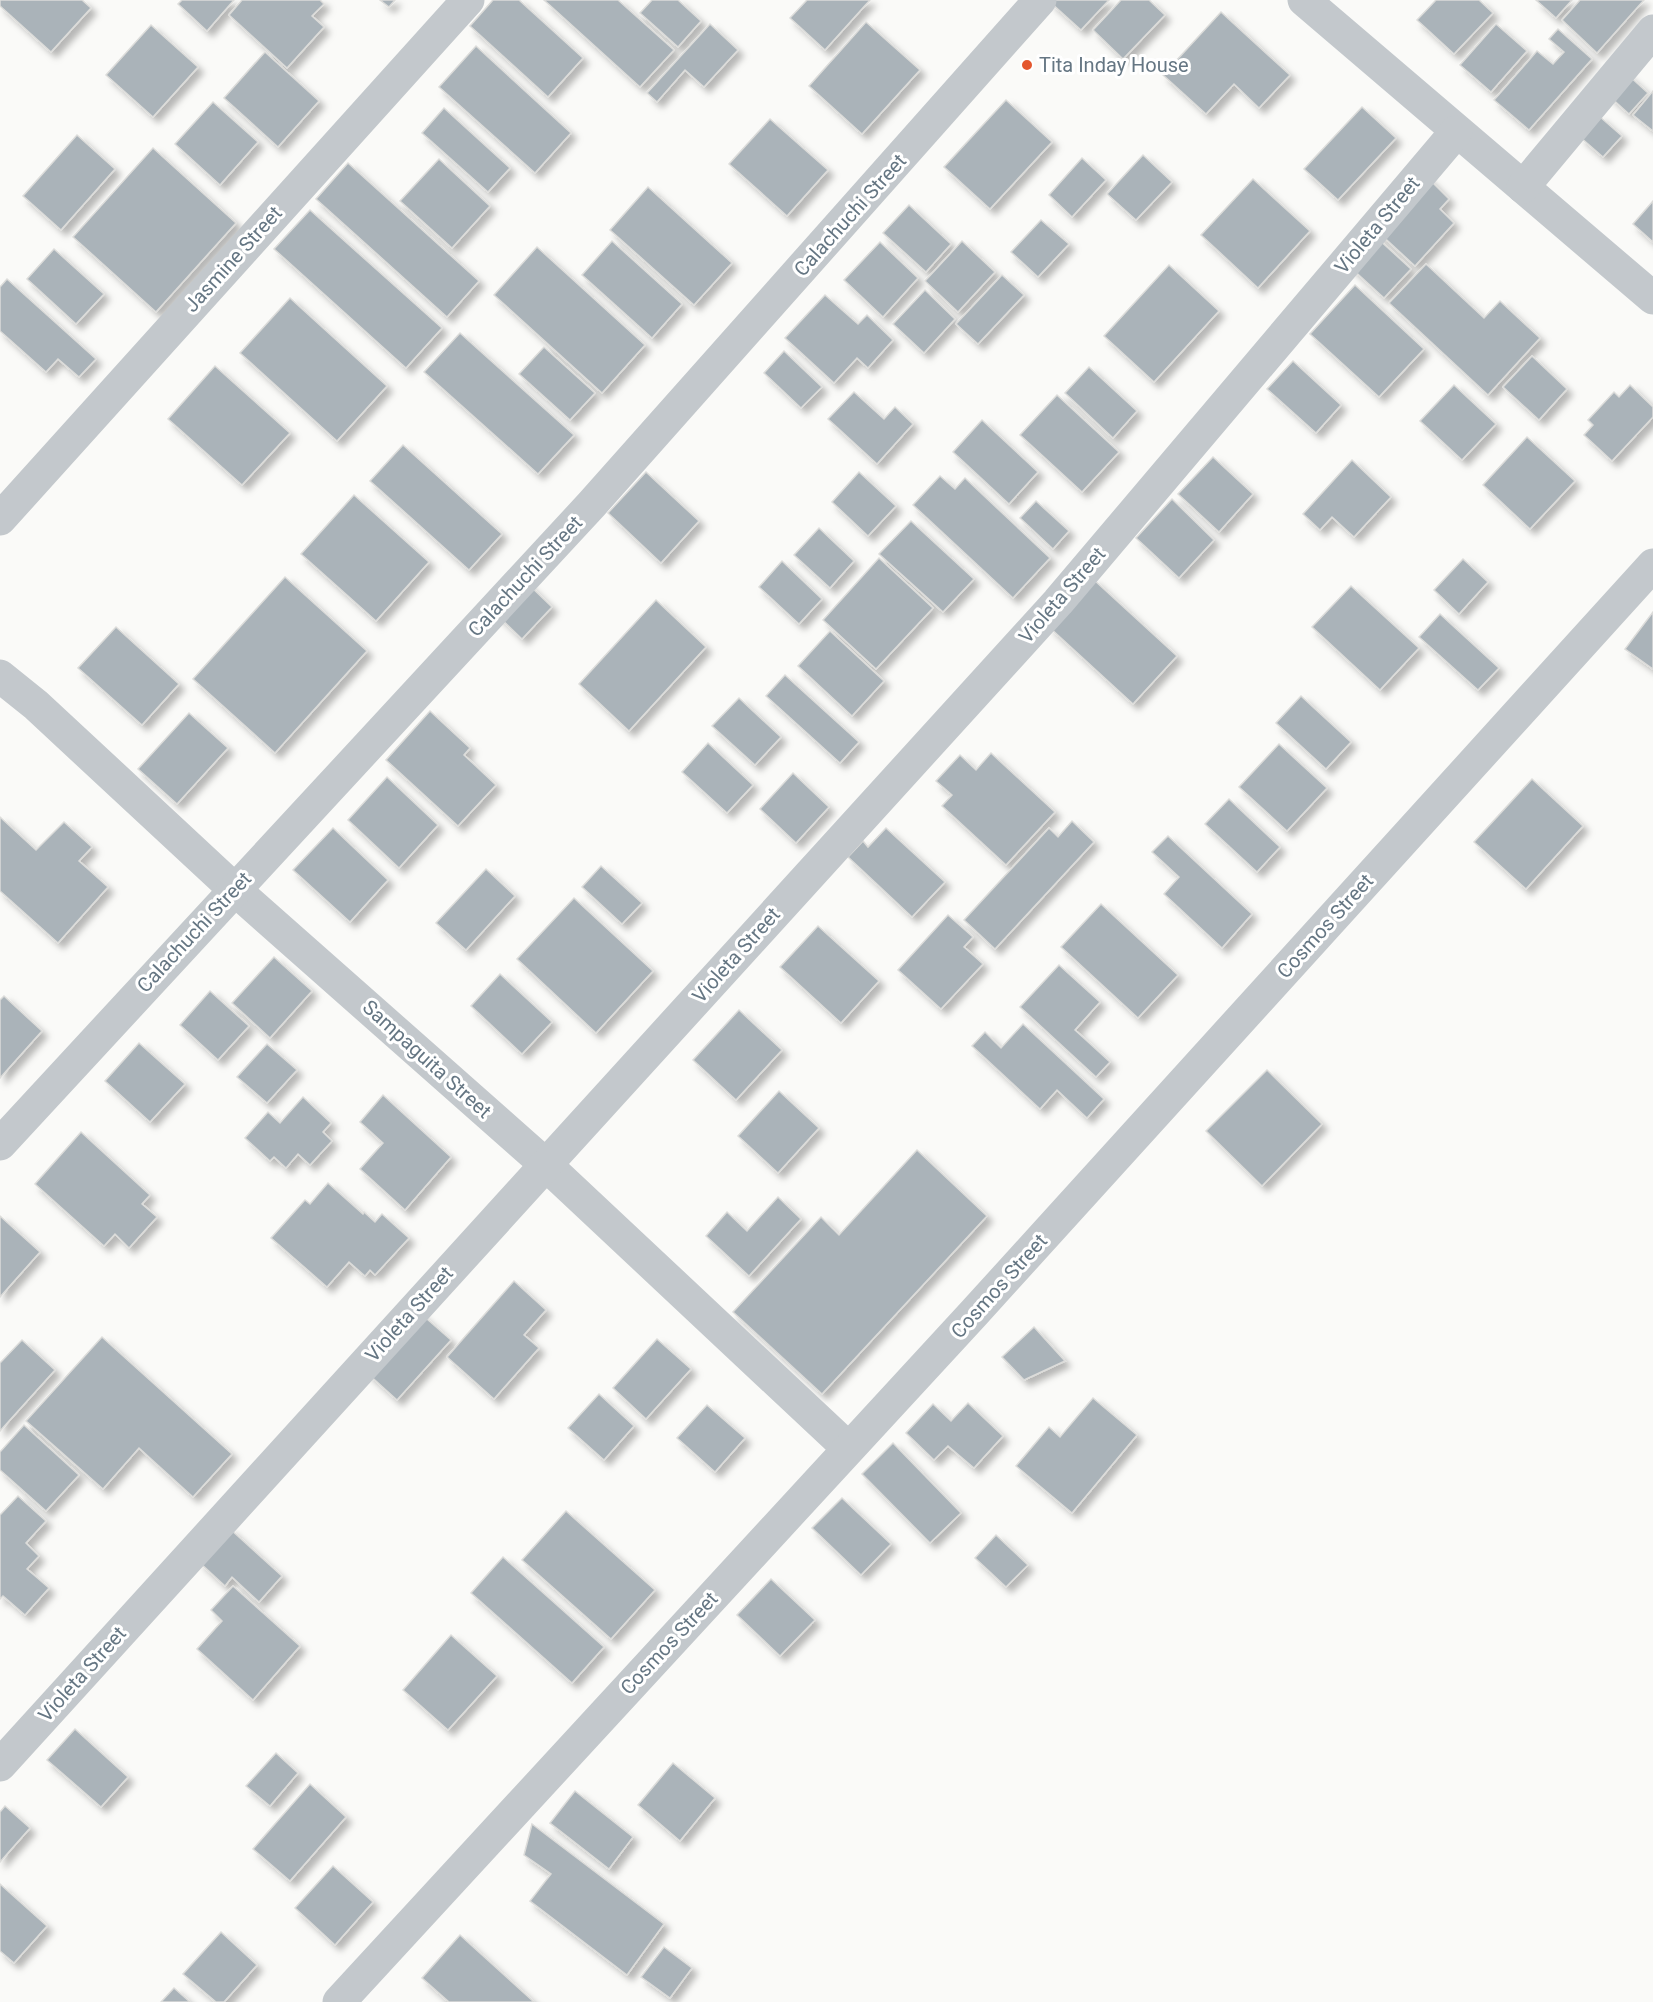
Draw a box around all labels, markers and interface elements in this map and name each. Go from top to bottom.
place label: Tita Inday House [1039,53,1189,77]
marker: Tita Inday House [1020,58,1034,72]
street label: Calachuchi Street [789,149,911,281]
street label: Violeta Street [1329,171,1425,279]
street label: Jasmine Street [179,201,287,317]
street label: Calachuchi Street [463,511,587,641]
street label: Violeta Street [1014,542,1110,648]
street label: Calachuchi Street [132,867,256,997]
street label: Cosmos Street [1272,869,1378,983]
street label: Violeta Street [687,903,785,1007]
street label: Sampaguita Street [358,995,496,1123]
street label: Cosmos Street [946,1229,1052,1343]
street label: Violeta Street [360,1262,458,1366]
street label: Cosmos Street [615,1587,723,1699]
street label: Violeta Street [33,1622,131,1726]

